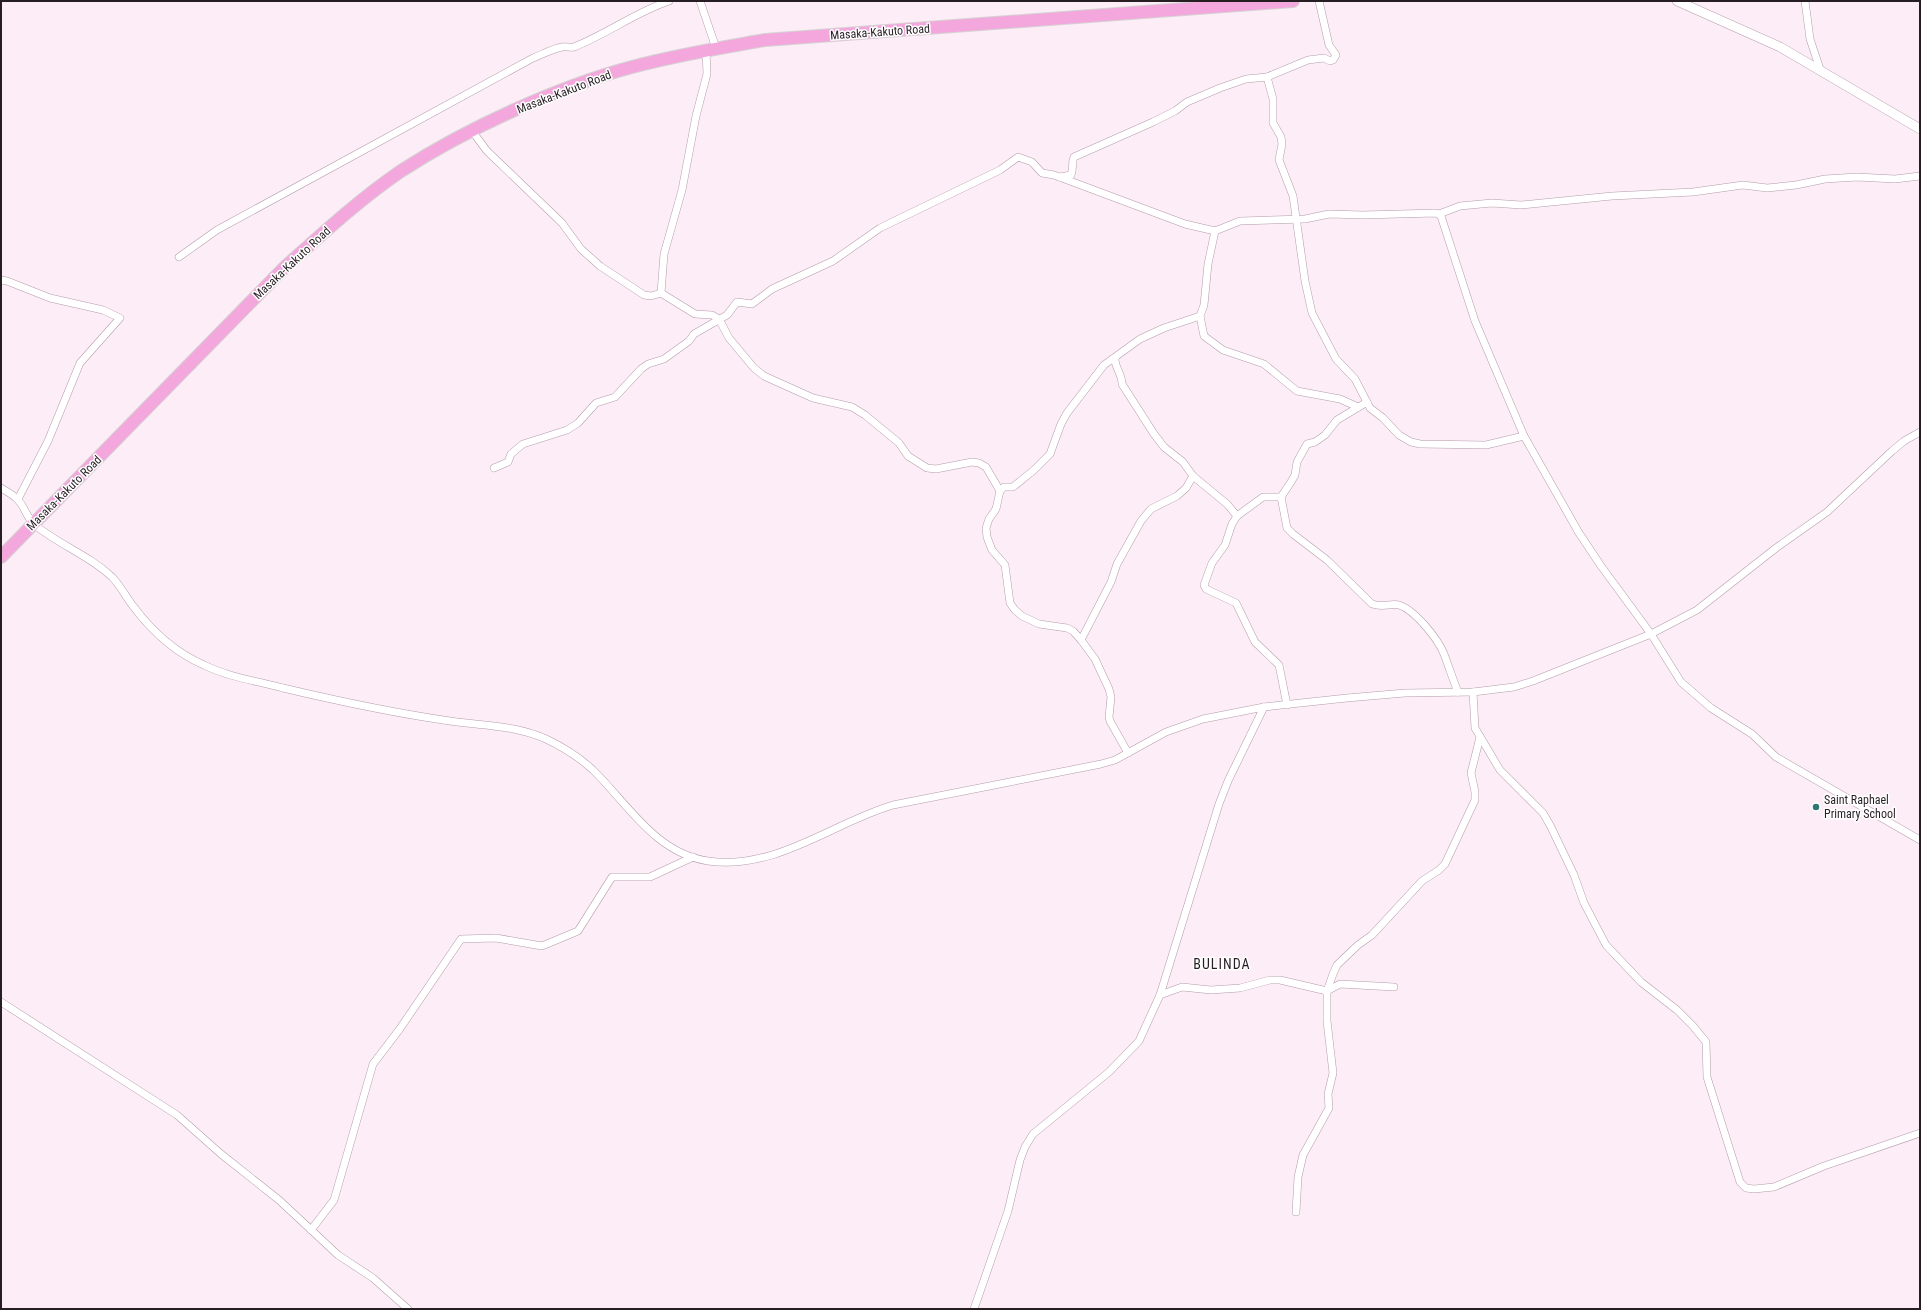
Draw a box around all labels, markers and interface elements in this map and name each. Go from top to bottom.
street label: Masaka-Kakuto Road [830,22,930,42]
street label: Masaka-Kakuto Road [515,68,613,116]
street label: Masaka-Kakuto Road [251,224,333,302]
street label: Masaka-Kakuto Road [24,453,104,533]
place label: Saint Raphael Primary School [1824,793,1896,821]
marker: Saint Raphael Primary School [1811,802,1821,812]
district label: BULINDA [1193,956,1251,972]

